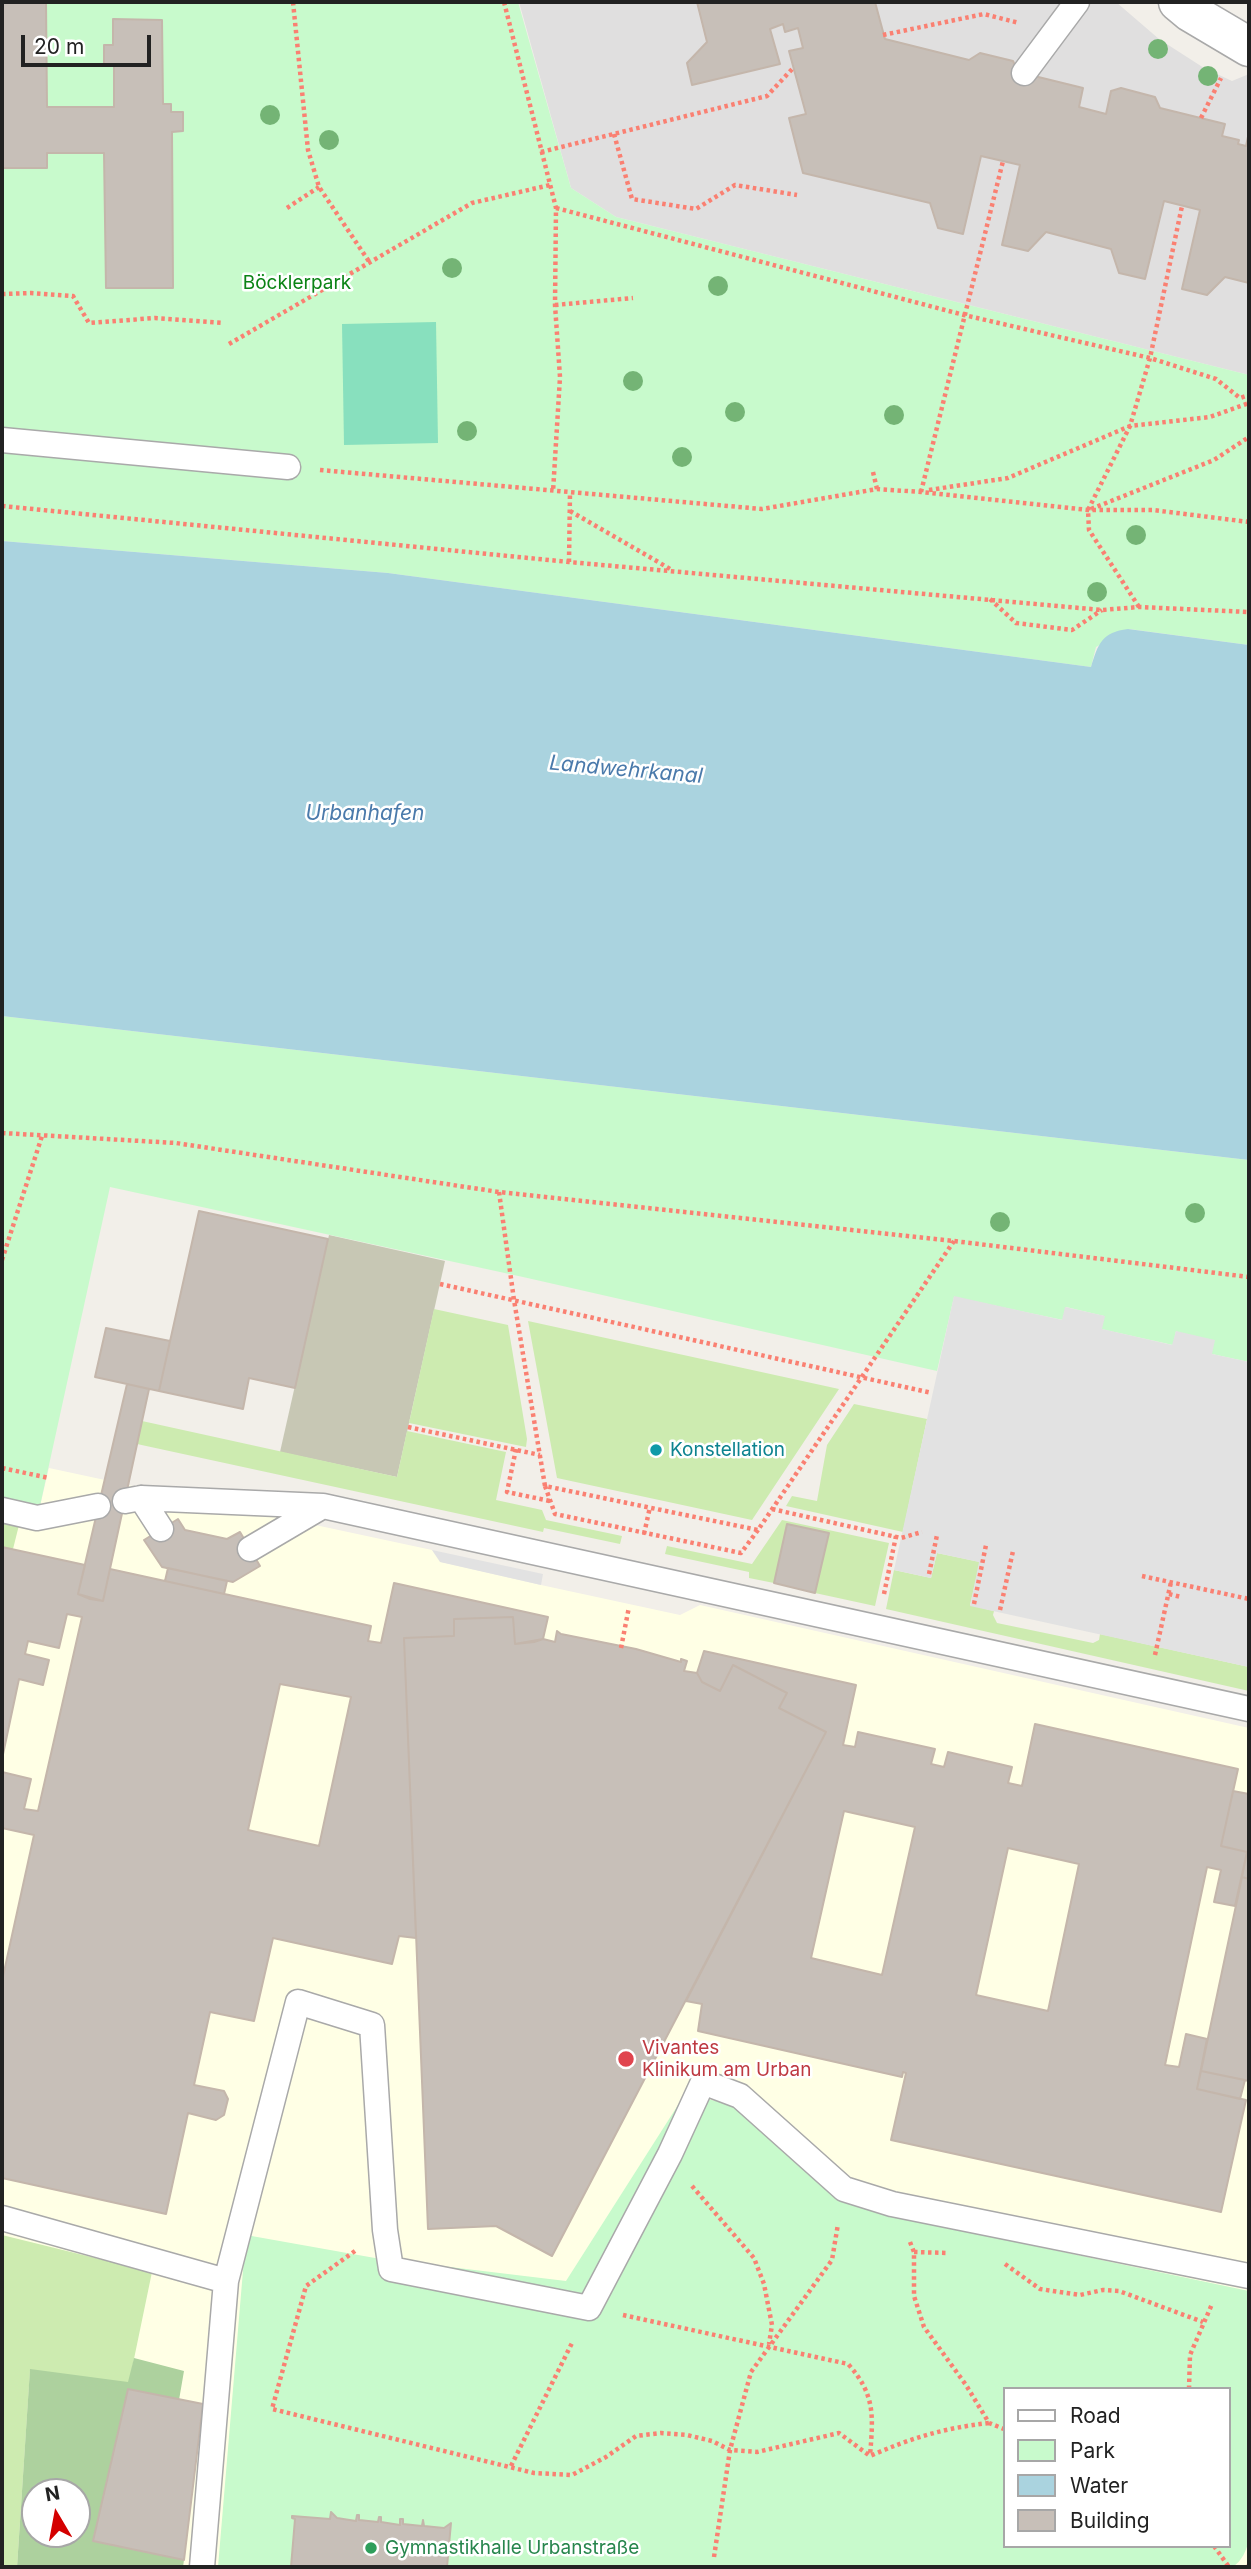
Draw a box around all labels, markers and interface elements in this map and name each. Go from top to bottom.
scale bar [24,21,154,65]
text: 20 m [34,34,84,59]
park label: Böcklerpark [243,272,351,294]
water label: Landwehrkanal [548,751,704,789]
water label: Urbanhafen [305,801,425,827]
place label: Konstellation [670,1439,785,1461]
marker: Konstellation [648,1442,664,1458]
place label: Vivantes Klinikum am Urban [642,2037,811,2081]
marker: Vivantes Klinikum am Urban [616,2049,636,2069]
legend [1002,2387,1230,2548]
text: Road [1070,2403,1121,2428]
text: Park [1070,2438,1115,2463]
text: Water [1070,2473,1128,2498]
north arrow [21,2478,91,2548]
text: N [43,2481,62,2506]
text: Building [1070,2508,1150,2533]
place label: Gymnastikhalle Urbanstraße [385,2537,639,2559]
marker: Gymnastikhalle Urbanstraße [363,2540,379,2556]

